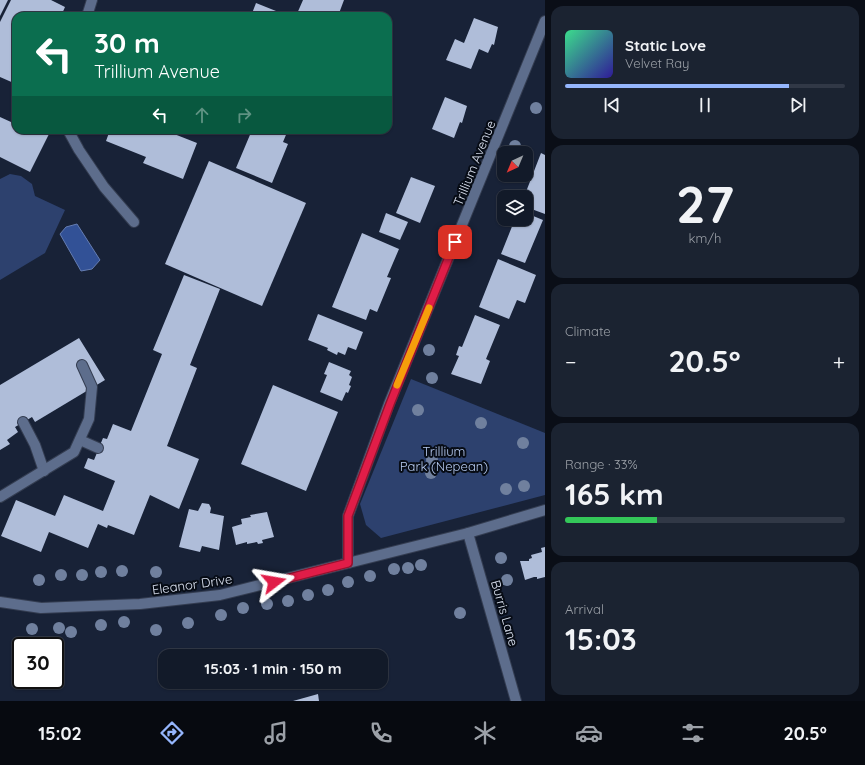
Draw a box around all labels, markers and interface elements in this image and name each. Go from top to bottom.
text: 30 m [94,25,160,60]
icon: left [28,28,80,80]
text: Static Love [625,36,706,55]
text: Velvet Ray [625,55,690,71]
text: Trillium Avenue [94,60,220,83]
icon: previous [601,94,623,116]
icon: pause [694,94,716,116]
icon: next [787,94,809,116]
icon: left [149,104,171,126]
icon: ahead [191,104,213,126]
icon: right [233,104,255,126]
street label: Trillium Avenue [450,118,498,208]
north arrow [497,146,533,182]
map controls [497,146,533,226]
text: 27 [676,171,734,236]
button: layers [497,190,533,226]
pin [438,225,472,259]
text: km/h [689,230,721,246]
icon: arrive [444,231,466,253]
text: Climate [565,323,611,339]
text: 20.5° [669,342,741,380]
text: − [565,348,576,376]
text: + [833,348,845,376]
park label: Trillium Park (Nepean) [400,443,488,474]
text: Range · 33% [565,456,638,472]
text: 165 km [565,475,664,513]
position arrow [253,561,295,603]
street label: Eleanor Drive [151,570,233,598]
street label: Burris Lane [488,578,522,648]
text: Arrival [565,601,604,617]
text: 15:03 [565,620,637,658]
speed limit sign: 30 [12,637,64,689]
text: 15:03 · 1 min · 150 m [204,659,342,678]
icon: directions [158,719,186,747]
icon: music [262,719,290,747]
icon: phone [367,719,395,747]
icon: climate [471,719,499,747]
icon: car [575,719,603,747]
icon: filters [679,719,707,747]
text: 15:02 [38,722,82,745]
text: 20.5° [784,722,827,745]

